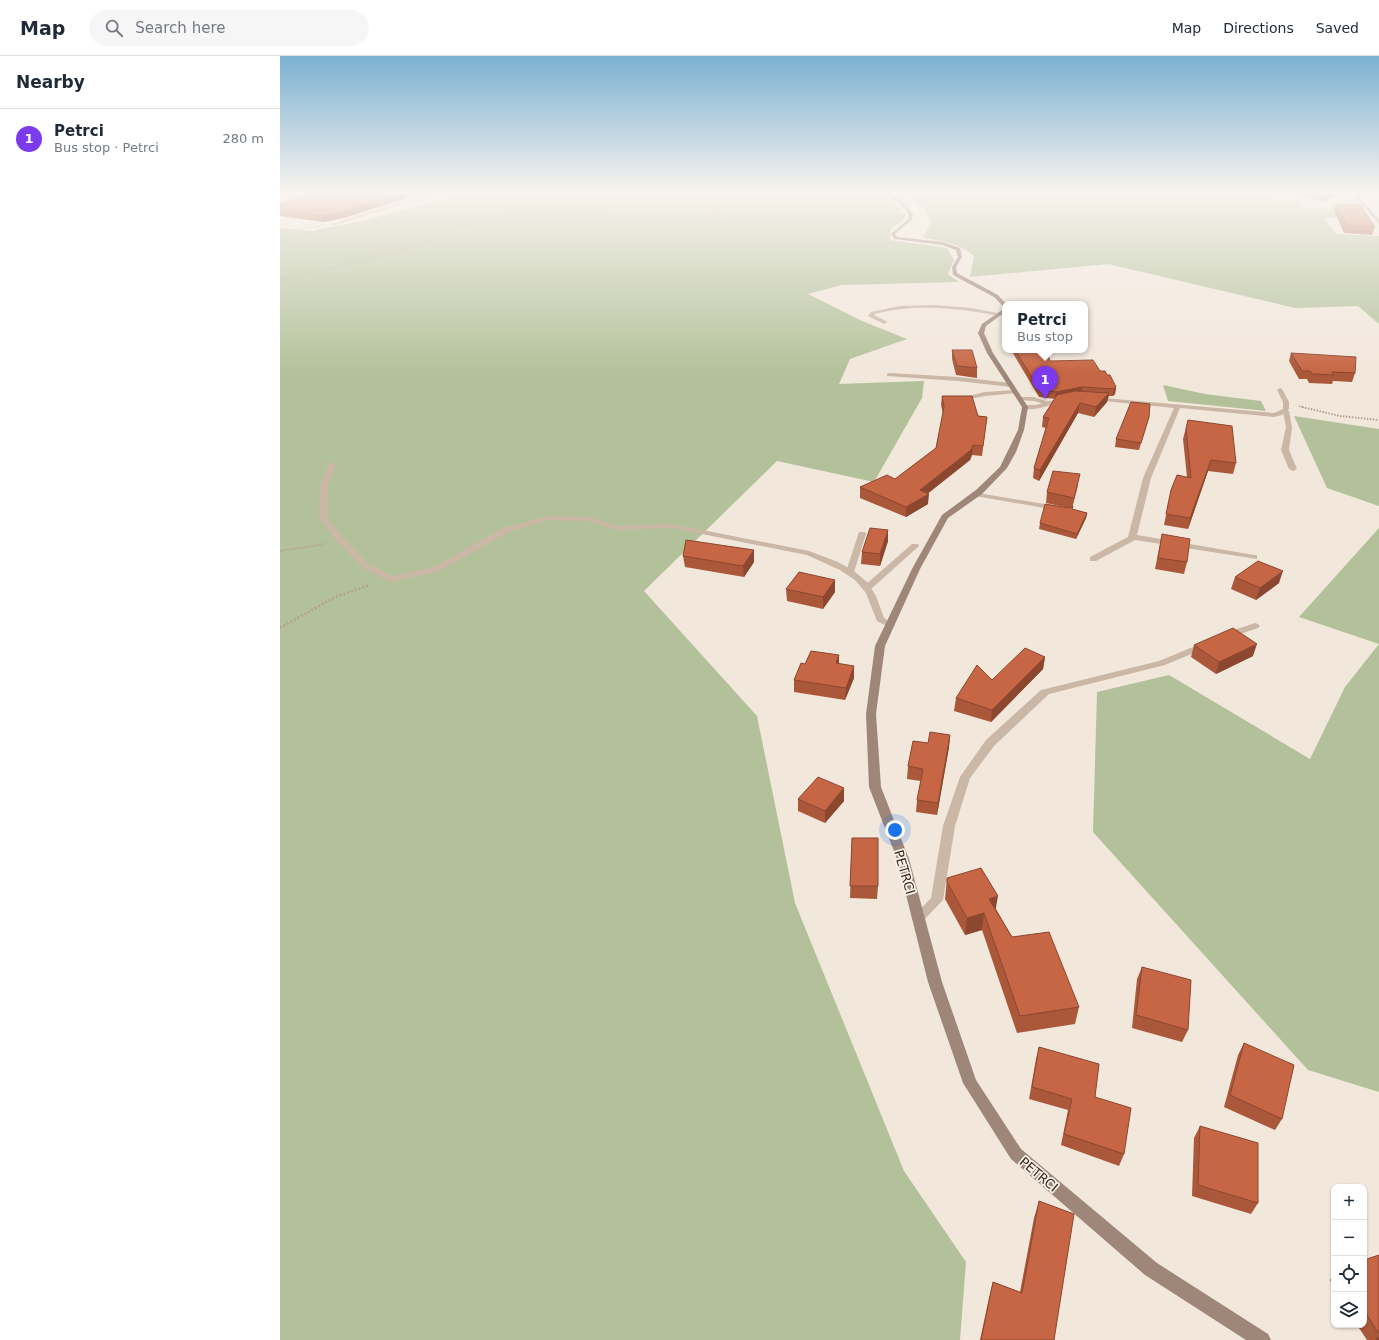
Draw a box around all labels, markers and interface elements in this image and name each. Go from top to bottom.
search box [89,10,369,46]
text: Map [20,17,65,39]
icon: search [103,17,125,39]
text: Search here [135,19,225,37]
text: Map [1172,20,1201,36]
text: Directions [1223,20,1294,36]
text: Saved [1316,20,1359,36]
text: Nearby [16,72,85,92]
text: Petrci [54,122,104,140]
text: 1 [24,131,34,146]
text: 280 m [222,131,264,146]
text: Bus stop · Petrci [54,140,159,155]
popup [1002,301,1088,353]
text: Petrci [1017,311,1067,329]
text: Bus stop [1017,329,1073,344]
pin: 1 [1032,366,1058,399]
your location [885,820,905,840]
street label: PETRCI [891,848,918,896]
street label: PETRCI [1017,1154,1061,1195]
map controls [1331,1184,1367,1328]
button: + [1331,1184,1367,1220]
button: − [1331,1220,1367,1256]
button: locate [1331,1256,1367,1292]
button: layers [1331,1292,1367,1328]

